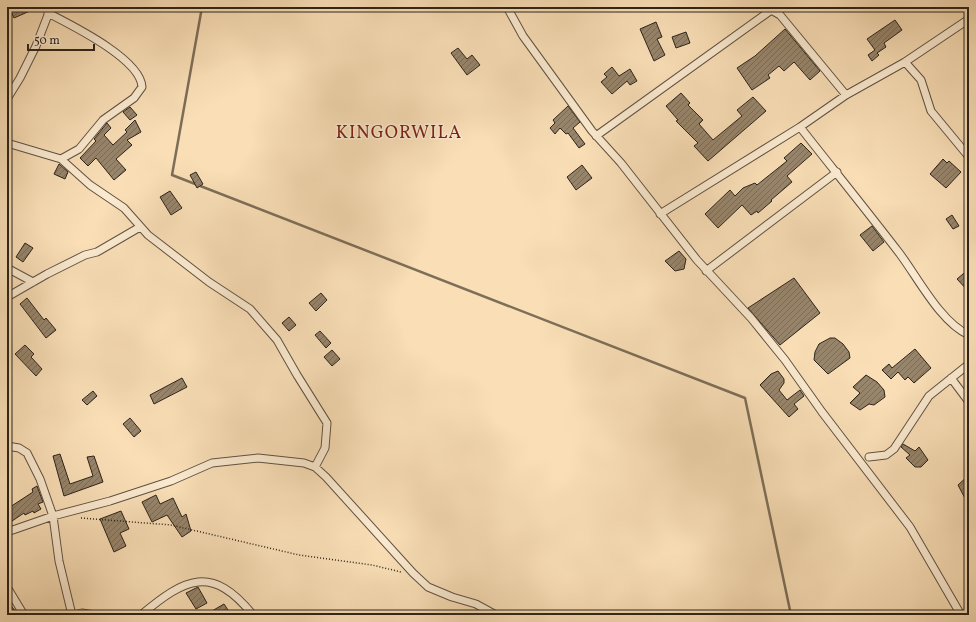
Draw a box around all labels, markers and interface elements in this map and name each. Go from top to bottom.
scale bar [28,26,94,52]
text: 50 m [34,33,60,49]
district label: KINGORWILA [336,121,462,146]

